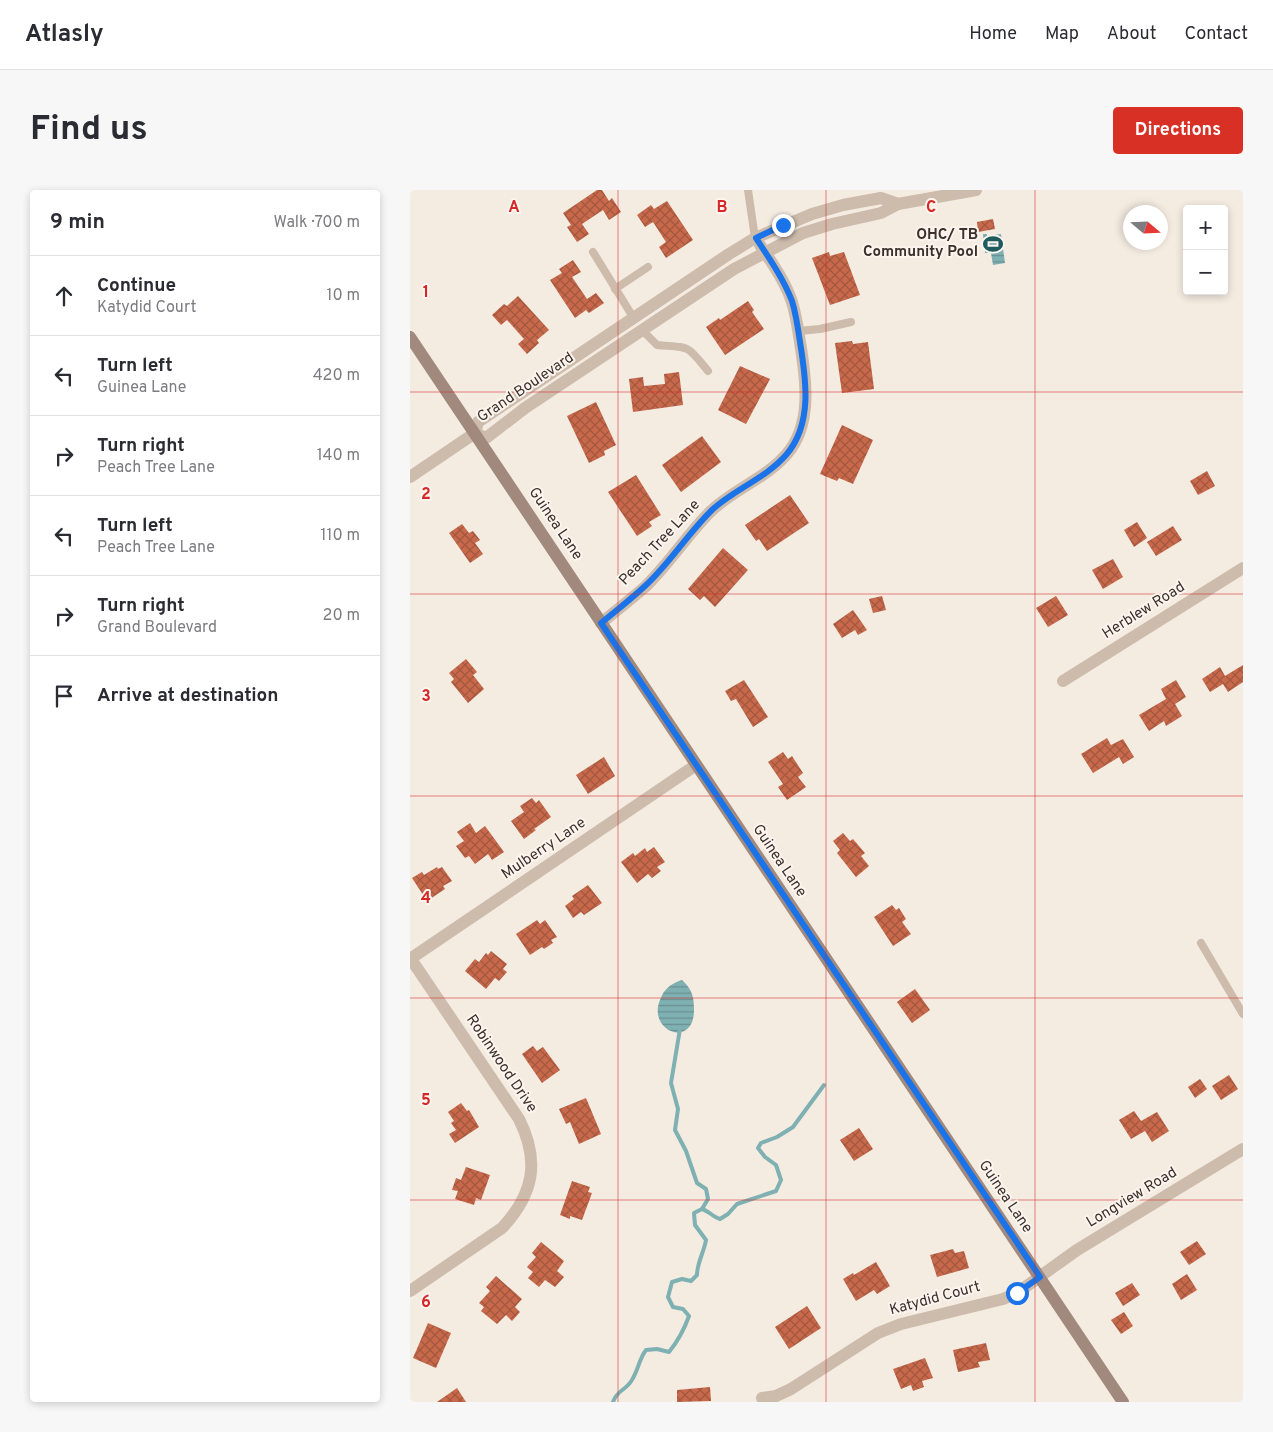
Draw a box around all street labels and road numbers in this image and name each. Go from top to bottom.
street label: Grand Boulevard [474,349,578,427]
street label: Guinea Lane [524,484,586,564]
street label: Peach Tree Lane [615,496,705,590]
street label: Herblew Road [1099,578,1189,644]
street label: Mulberry Lane [498,814,590,884]
street label: Guinea Lane [748,821,810,901]
street label: Robinwood Drive [461,1012,541,1116]
street label: Guinea Lane [974,1157,1036,1237]
street label: Longview Road [1083,1164,1181,1232]
street label: Katydid Court [888,1278,982,1320]

